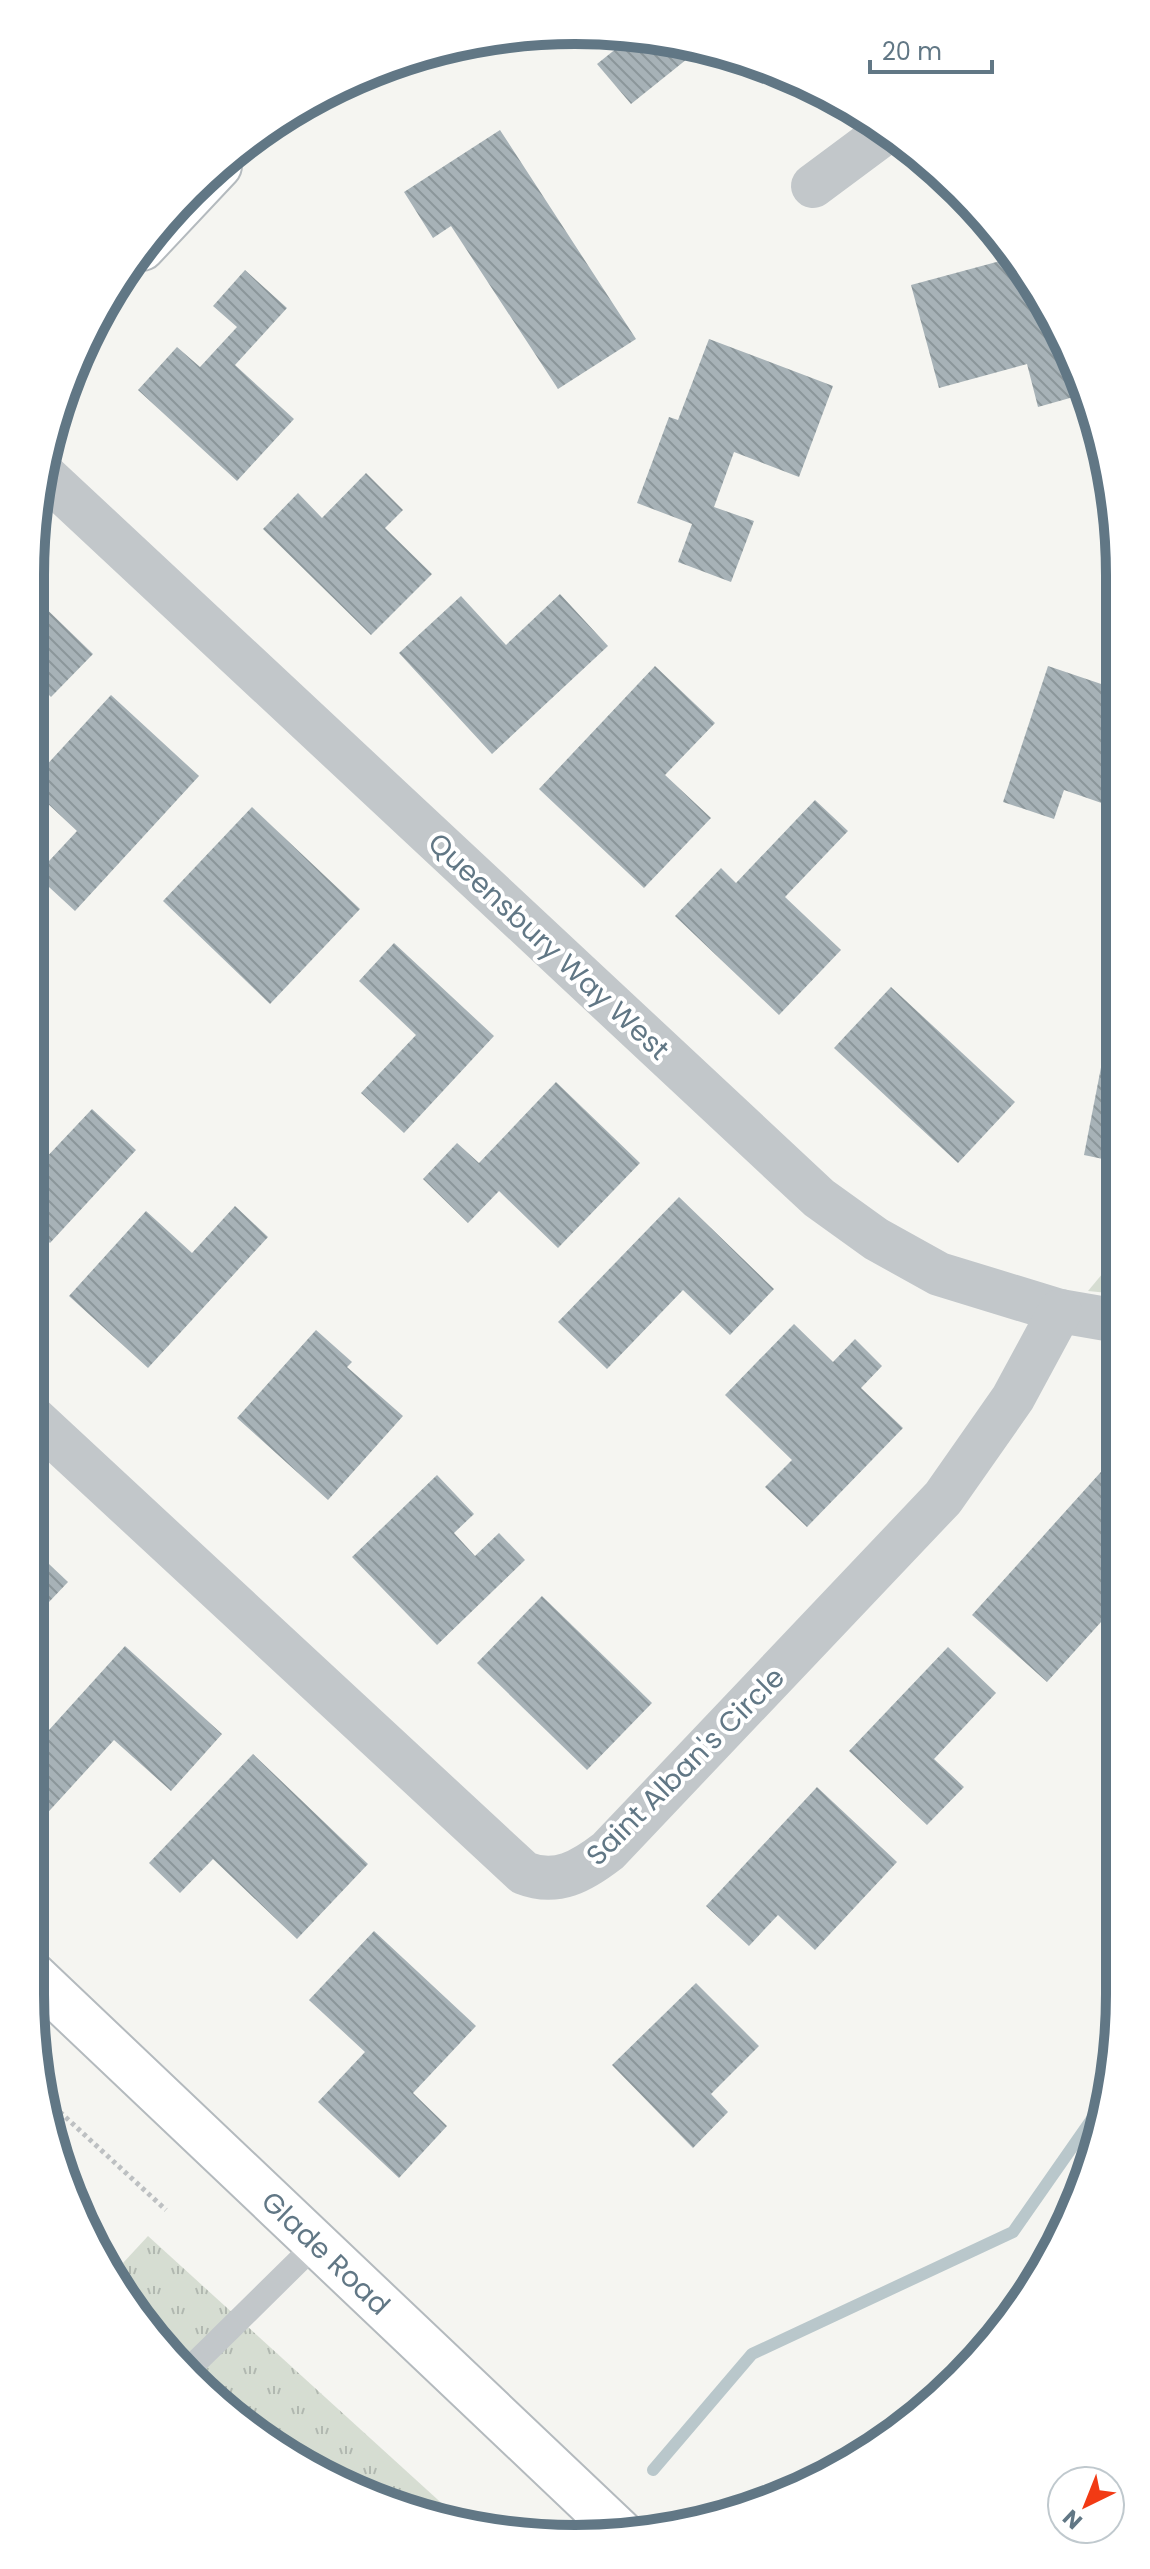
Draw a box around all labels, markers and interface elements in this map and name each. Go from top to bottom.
scale bar [870,24,992,74]
text: 20 m [882,35,942,68]
street label: Queensbury Way West [420,824,678,1069]
street label: Saint Alban's Circle [577,1658,793,1874]
street label: Glade Road [253,2183,399,2324]
north arrow [1046,2465,1126,2545]
text: N [1056,2502,1089,2536]

